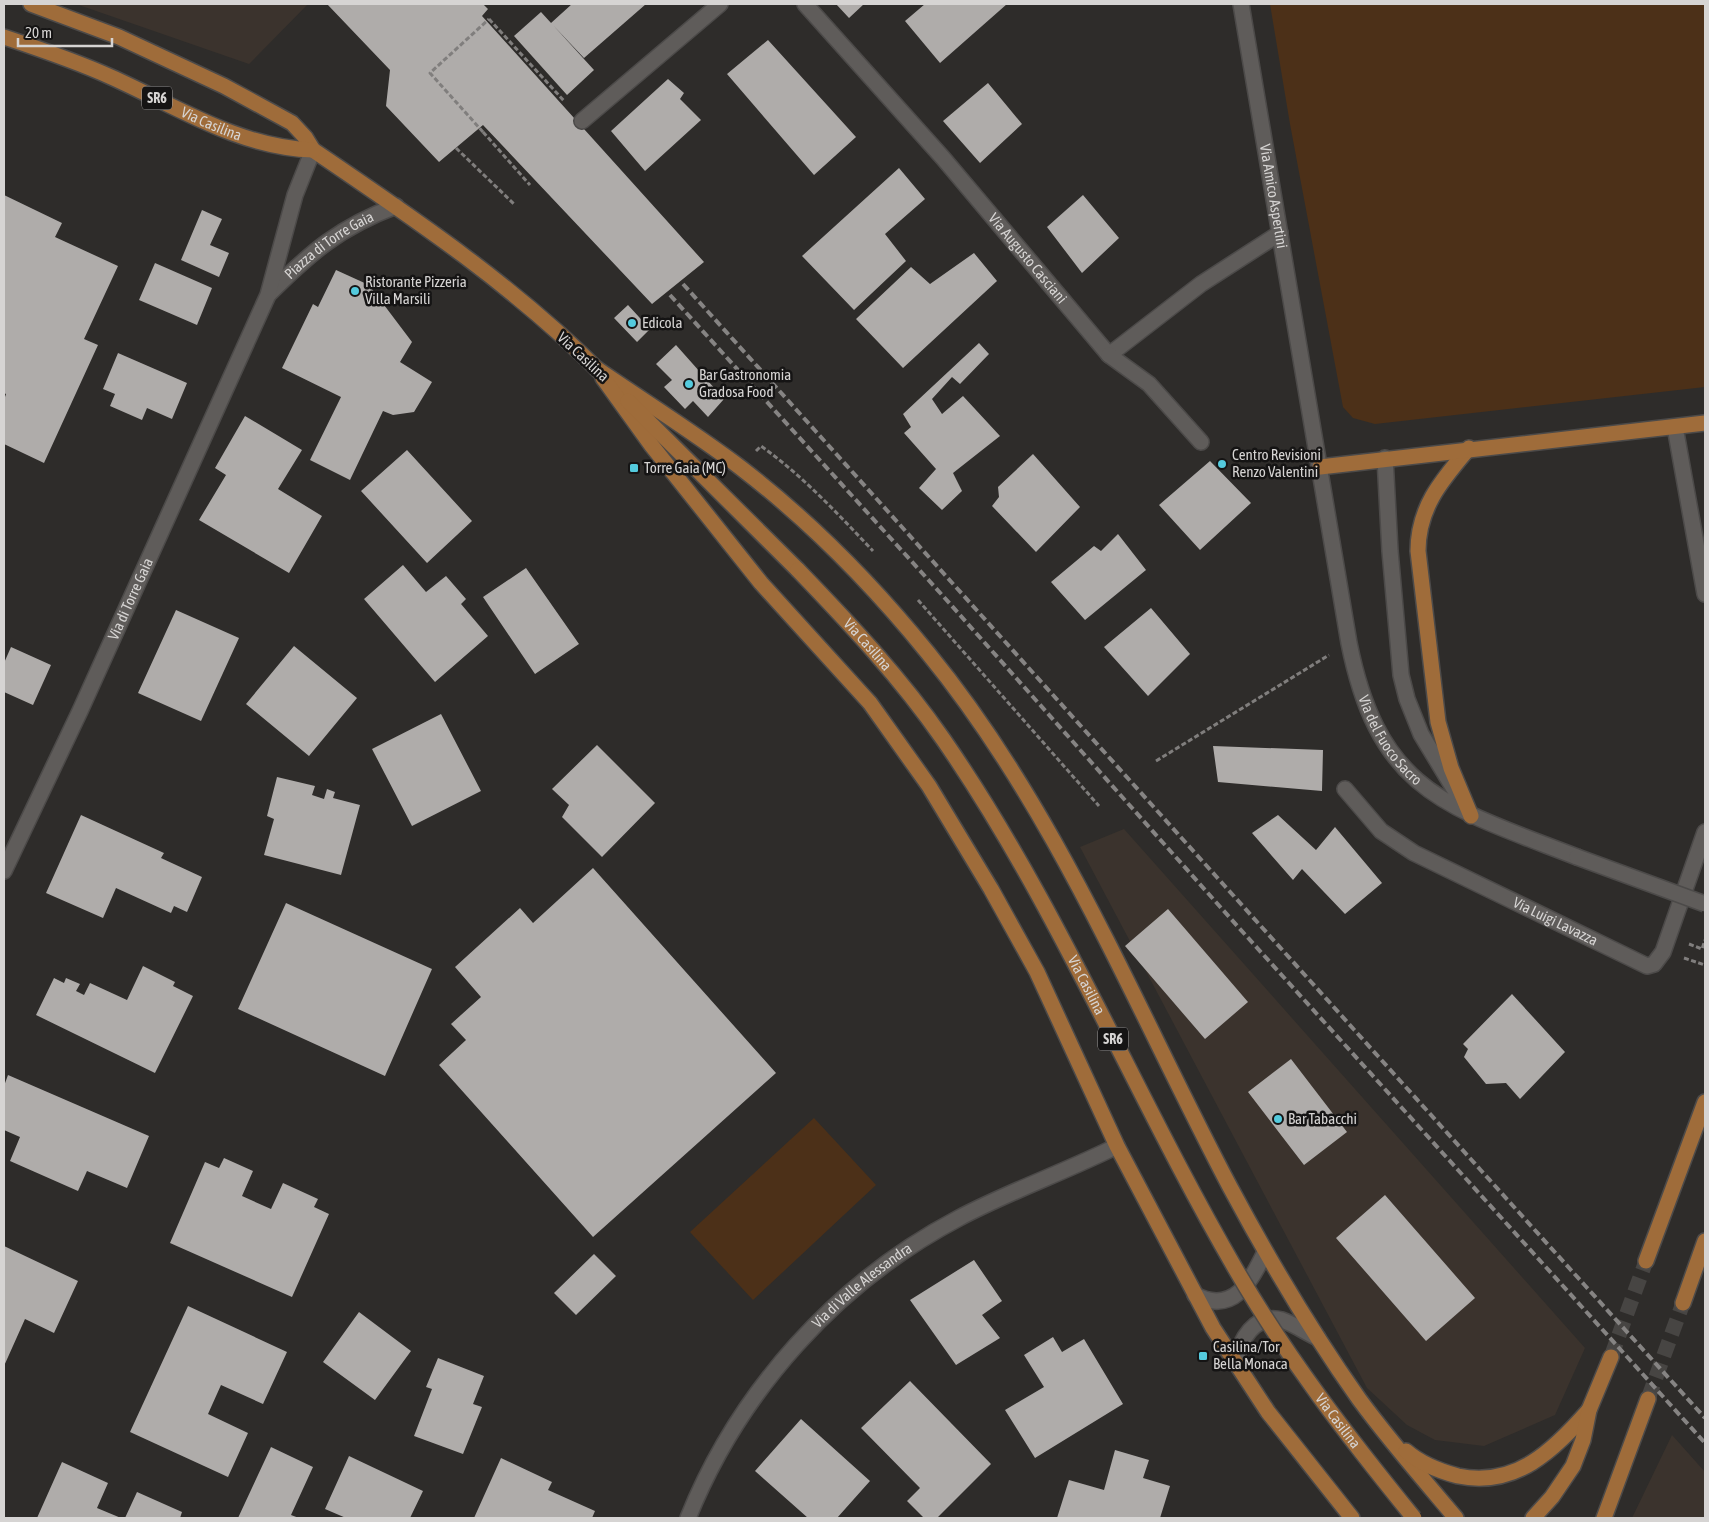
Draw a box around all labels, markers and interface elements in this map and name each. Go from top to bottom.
scale bar [18,15,111,47]
text: 20 m [25,24,52,41]
road number: SR6 [142,86,172,110]
street label: Via Casilina [178,103,244,144]
street label: Via Amico Aspertini [1257,143,1291,250]
street label: Piazza di Torre Gaia [281,207,376,282]
street label: Via Augusto Casciani [985,210,1071,307]
place label: Ristorante Pizzeria Villa Marsili [365,273,467,307]
marker: Ristorante Pizzeria Villa Marsili [349,285,361,297]
place label: Edicola [642,314,683,331]
marker: Edicola [626,317,638,329]
street label: Via Casilina [554,329,613,385]
place label: Bar Gastronomia Gradosa Food [699,366,791,400]
marker: Bar Gastronomia Gradosa Food [683,378,695,390]
place label: Centro Revisioni Renzo Valentini [1232,446,1321,480]
marker: Centro Revisioni Renzo Valentini [1216,458,1228,470]
place label: Torre Gaia (MC) [644,459,726,476]
marker: Torre Gaia (MC) [628,462,640,474]
street label: Via di Torre Gaia [104,555,156,643]
street label: Via Casilina [840,615,896,674]
street label: Via del Fuoco Sacro [1355,693,1426,789]
street label: Via Luigi Lavazza [1510,893,1601,949]
street label: Via Casilina [1065,953,1109,1017]
road number: SR6 [1098,1028,1128,1050]
place label: Bar Tabacchi [1288,1110,1357,1127]
marker: Bar Tabacchi [1272,1113,1284,1125]
street label: Via di Valle Alessandra [808,1239,915,1331]
place label: Casilina/Tor Bella Monaca [1213,1338,1288,1372]
marker: Casilina/Tor Bella Monaca [1197,1350,1209,1362]
street label: Via Casilina [1312,1390,1364,1451]

